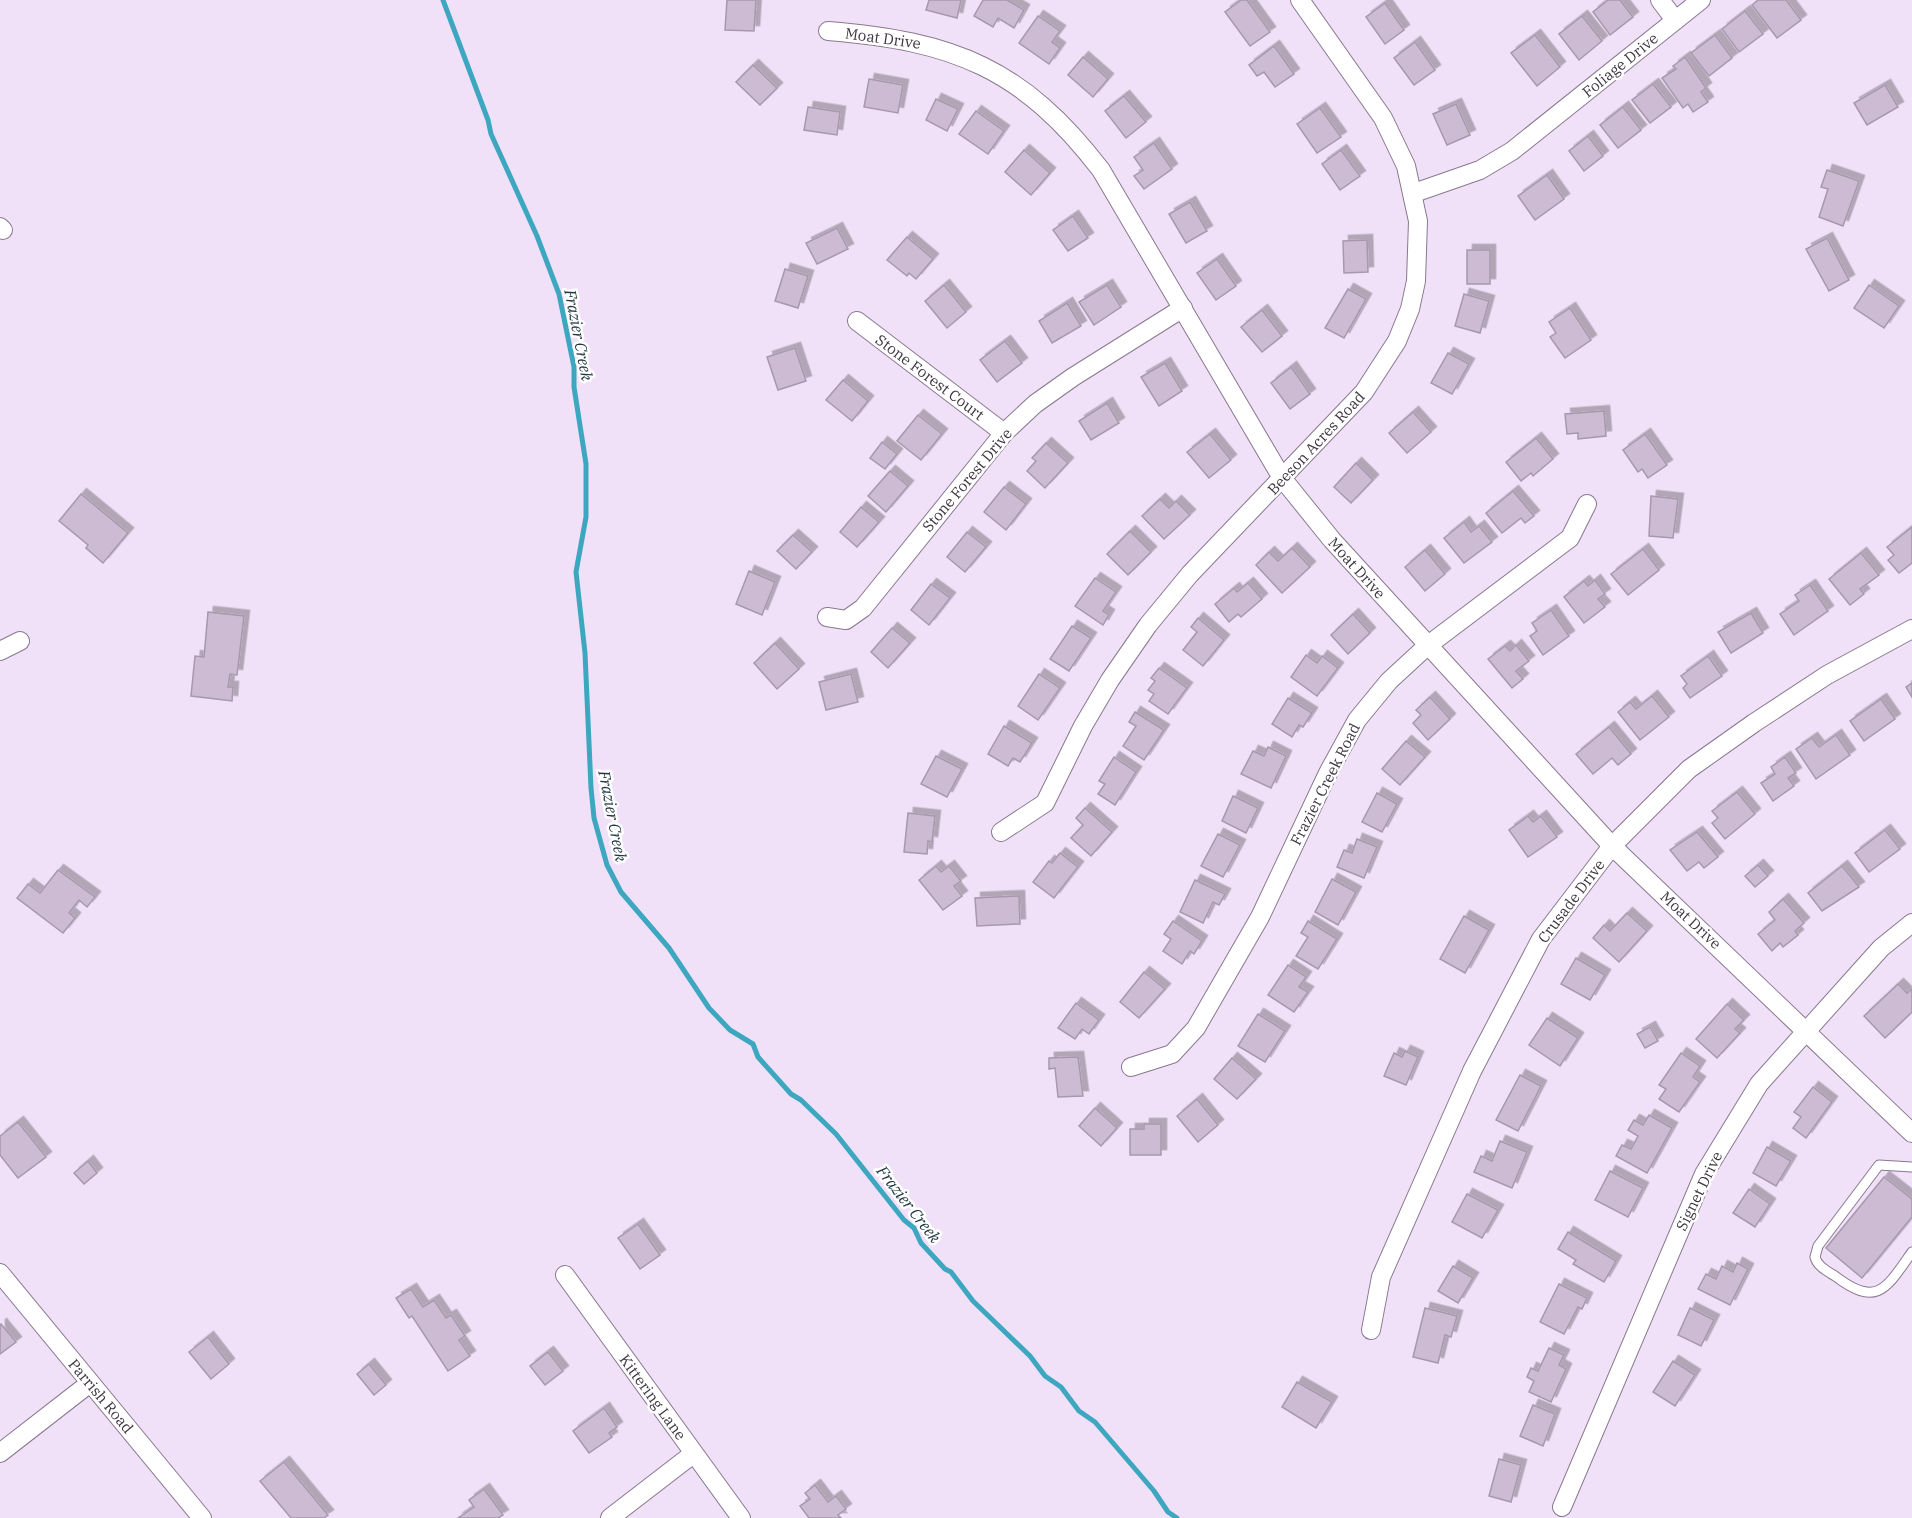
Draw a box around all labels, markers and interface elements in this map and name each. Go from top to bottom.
street label: Moat Drive [844,23,922,53]
street label: Foliage Drive [1578,29,1662,101]
water label: Frazier Creek [560,287,598,383]
street label: Stone Forest Court [872,330,988,424]
street label: Beeson Acres Road [1263,387,1369,499]
street label: Stone Forest Drive [918,424,1016,536]
street label: Moat Drive [1324,533,1390,603]
street label: Frazier Creek Road [1286,720,1364,848]
water label: Frazier Creek [594,768,632,864]
street label: Crusade Drive [1533,855,1609,947]
street label: Moat Drive [1657,887,1725,953]
street label: Signet Drive [1672,1148,1726,1234]
water label: Frazier Creek [872,1161,946,1247]
street label: Kittering Lane [616,1351,690,1443]
street label: Parrish Road [64,1355,138,1437]

